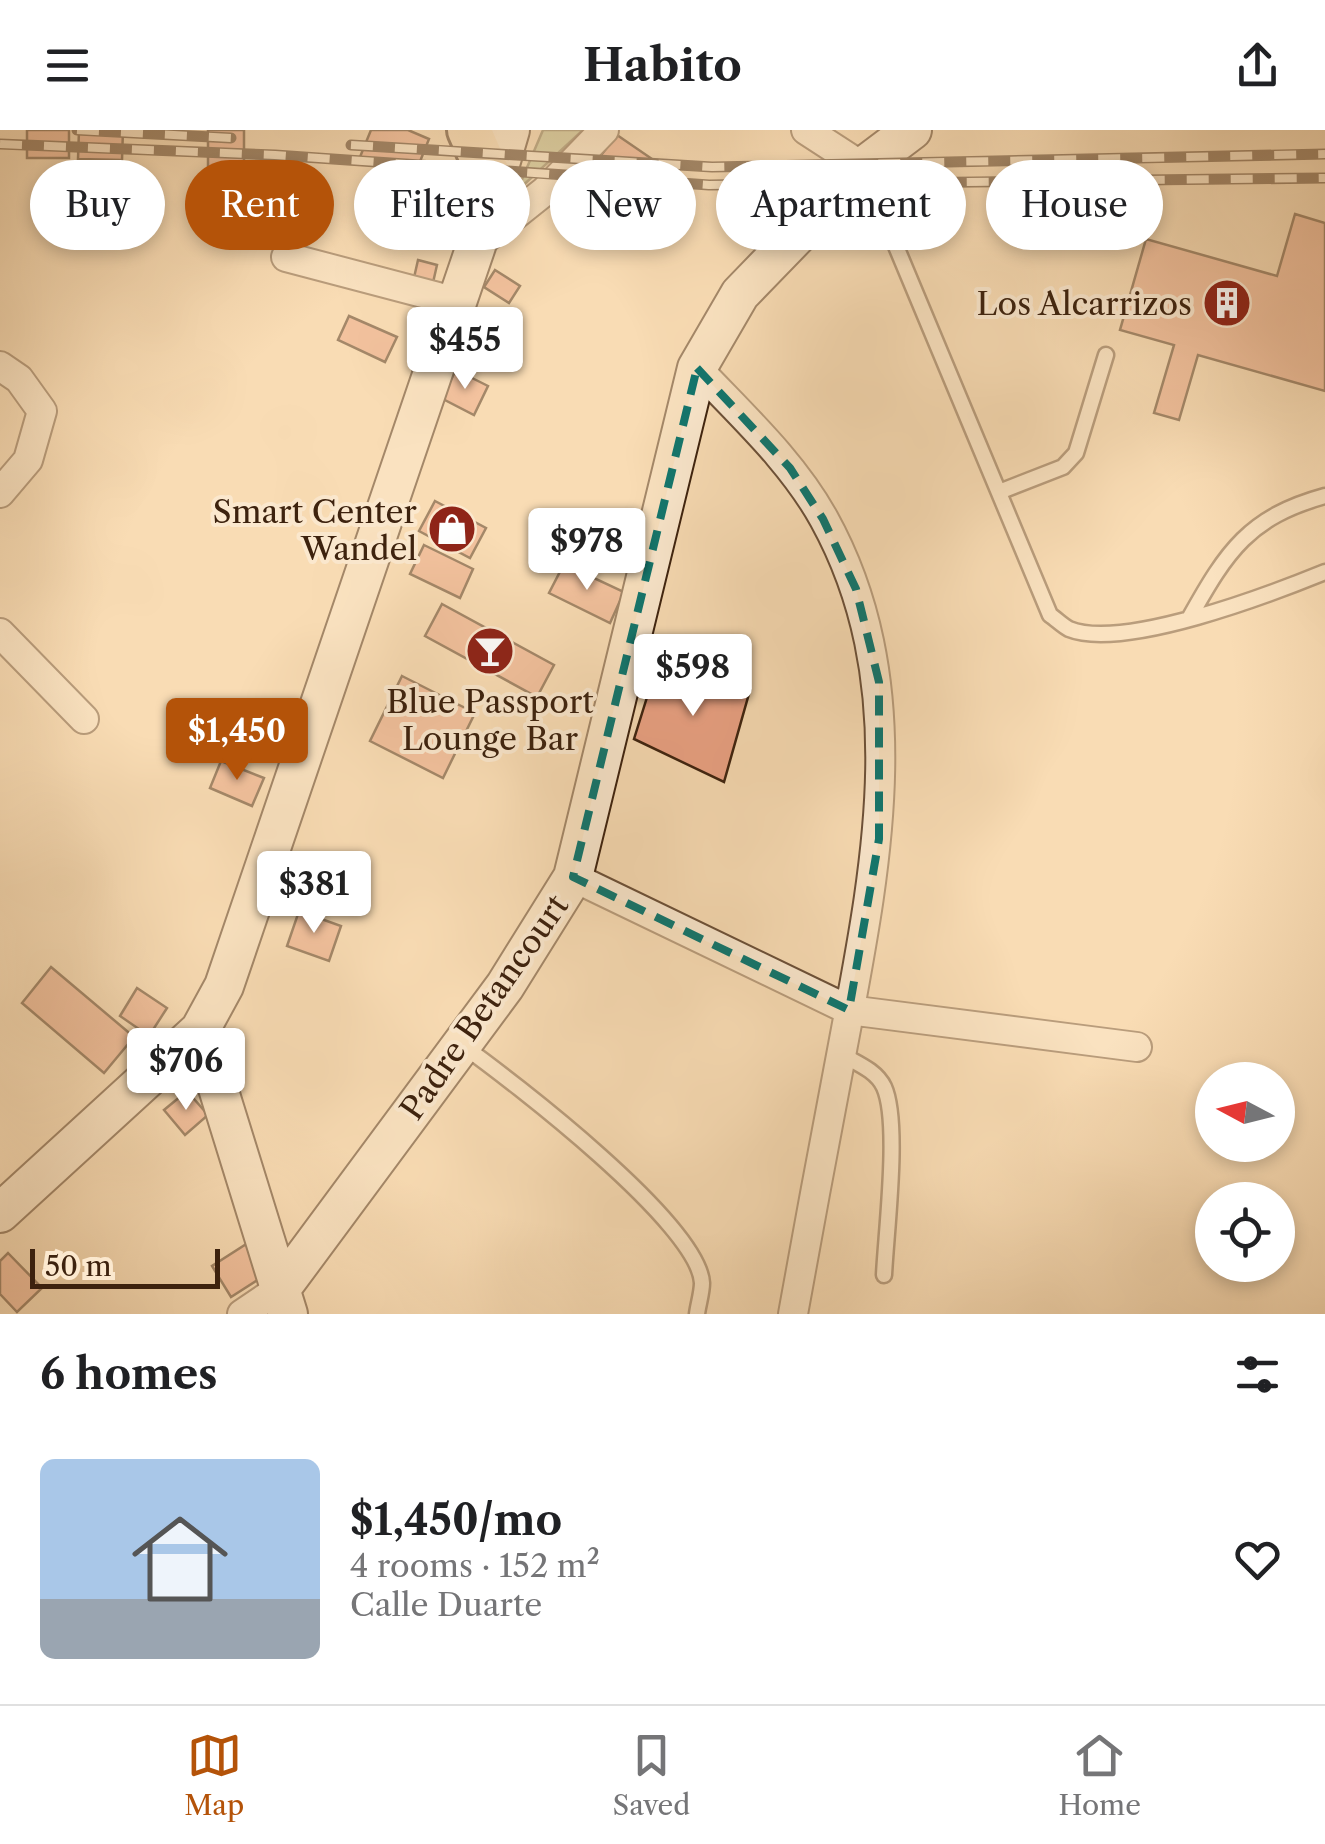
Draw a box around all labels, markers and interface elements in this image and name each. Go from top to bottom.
text: Habito [583,37,742,93]
icon: menu [40,38,95,93]
icon: share [1230,38,1285,93]
chip: Buy [30,160,165,250]
chip: Rent [185,160,334,250]
chip: Filters [354,160,530,250]
chip: New [550,160,696,250]
chip: Apartment [716,160,966,250]
chip: House [986,160,1163,250]
building icon: Los Alcarrizos [1201,277,1253,329]
place label: Los Alcarrizos [977,284,1192,323]
pin: $455 [406,307,524,392]
text: $455 [429,320,501,359]
place label: Smart Center Wandel [213,492,418,568]
shop icon: Smart Center Wandel [426,503,478,555]
pin: $978 [528,508,646,593]
text: $978 [550,521,624,560]
bar icon: Blue Passport Lounge Bar [464,625,516,677]
pin: $598 [634,634,752,719]
text: $598 [656,647,730,686]
place label: Blue Passport Lounge Bar [386,682,594,758]
pin: $1,450 [156,698,318,783]
text: $1,450 [188,711,286,750]
pin: $381 [255,851,373,936]
text: $381 [279,864,349,903]
street label: Padre Betancourt [392,886,577,1127]
pin: $706 [127,1028,245,1113]
text: $706 [149,1041,223,1080]
north arrow [1195,1062,1295,1162]
map controls [1195,1062,1295,1282]
button: locate [1195,1182,1295,1282]
scale bar [30,1244,220,1288]
text: 50 m [45,1249,112,1283]
icon: filters [1230,1347,1285,1402]
text: 6 homes [40,1348,218,1400]
text: $1,450/mo [350,1494,562,1546]
icon: home [120,1499,240,1619]
icon: heart [1230,1532,1285,1587]
text: 4 rooms · 152 m² [350,1546,600,1585]
text: Calle Duarte [350,1585,542,1624]
tab: Map [184,1728,244,1822]
tab: Saved [613,1728,690,1822]
tab: Home [1059,1728,1141,1822]

